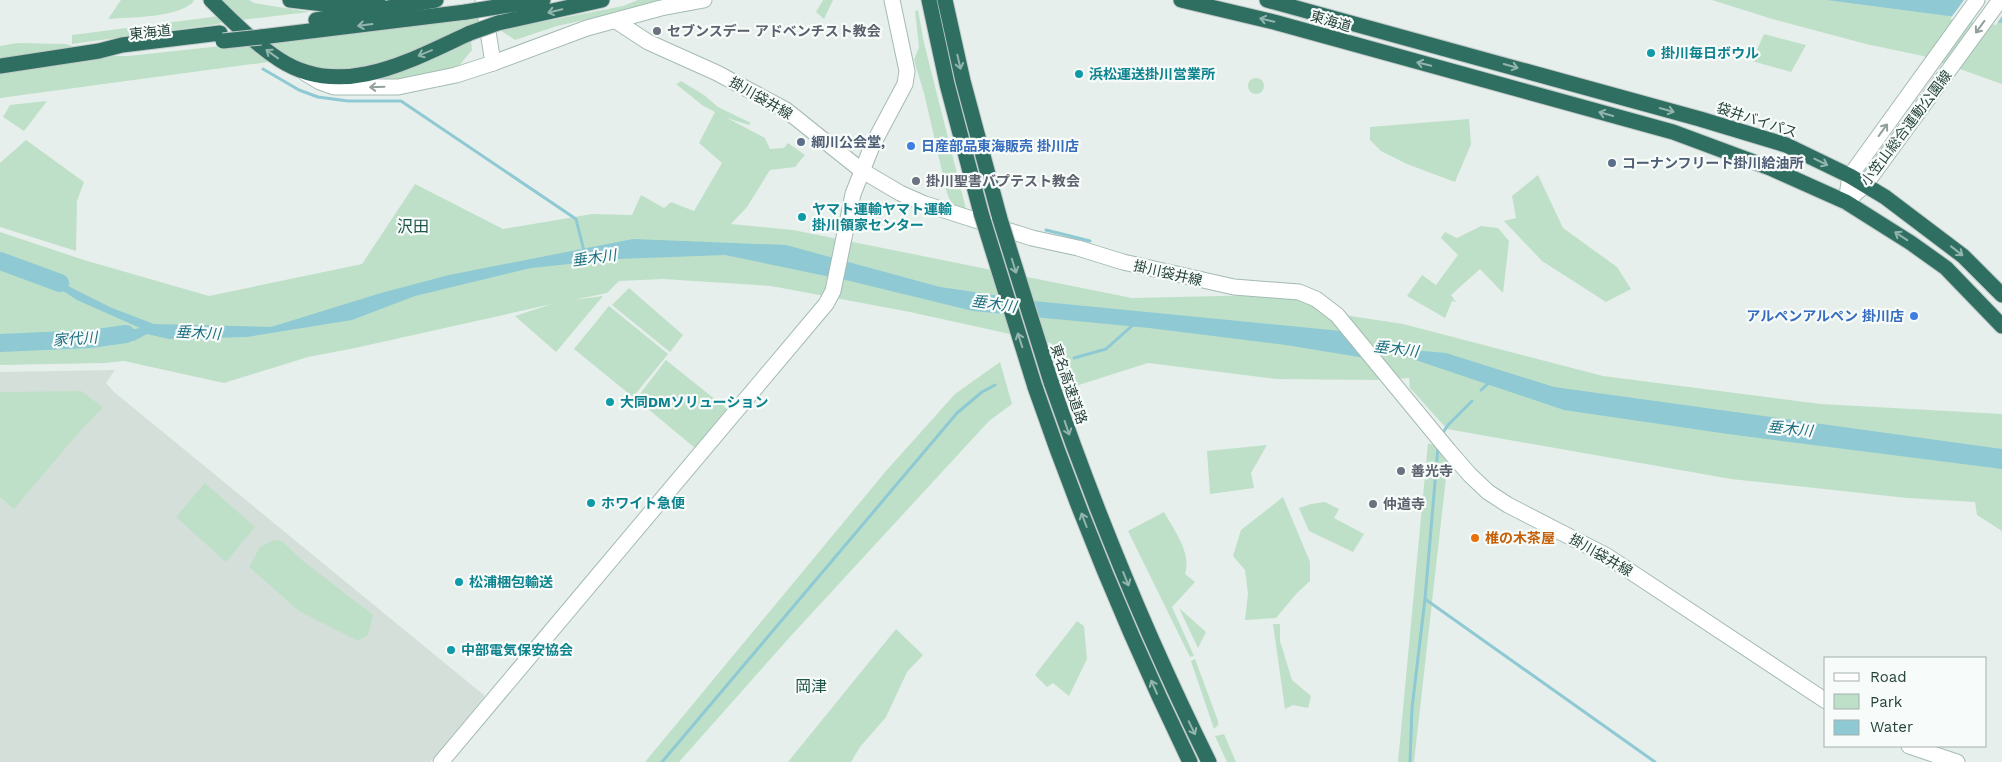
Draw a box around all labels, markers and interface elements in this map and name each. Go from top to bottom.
one-way arrow [547,7,563,16]
street label: 東海道 [1309,8,1353,34]
one-way arrow [1260,15,1276,24]
one-way arrow [358,20,374,30]
one-way arrow [1975,20,1986,33]
street label: 東海道 [128,22,172,42]
place label: セブンスデー アドベンチスト教会 [667,23,881,39]
marker: セブンスデー アドベンチスト教会 [651,25,663,37]
place label: 掛川毎日ボウル [1661,45,1759,61]
marker: 掛川毎日ボウル [1645,47,1657,59]
one-way arrow [265,49,279,59]
one-way arrow [418,49,433,59]
one-way arrow [955,54,964,70]
one-way arrow [1416,59,1432,68]
one-way arrow [1502,62,1518,71]
place label: 浜松運送掛川営業所 [1089,66,1215,82]
street label: 小笠山総合運動公園線 [1857,67,1955,189]
marker: 浜松運送掛川営業所 [1073,68,1085,80]
street label: 掛川袋井線 [727,74,795,122]
one-way arrow [370,83,386,92]
street label: 袋井バイパス [1715,99,1799,141]
one-way arrow [1659,105,1675,115]
one-way arrow [1599,108,1615,118]
one-way arrow [1878,124,1889,137]
place label: 綱川公会堂, [811,134,885,150]
marker: 綱川公会堂, [795,136,807,148]
place label: 日産部品東海販売 掛川店 [921,138,1079,154]
marker: 日産部品東海販売 掛川店 [905,140,917,152]
place label: コーナンフリート掛川給油所 [1622,155,1804,171]
marker: コーナンフリート掛川給油所 [1606,157,1618,169]
one-way arrow [1813,158,1828,167]
place label: 掛川聖書バプテスト教会 [926,173,1080,189]
marker: 掛川聖書バプテスト教会 [910,175,922,187]
place label: ヤマト運輸ヤマト運輸 掛川領家センター [812,201,952,233]
marker: ヤマト運輸ヤマト運輸 掛川領家センター [796,211,808,223]
district label: 沢田 [397,217,429,236]
one-way arrow [1894,230,1908,240]
one-way arrow [1950,245,1963,256]
water label: 垂木川 [570,246,620,270]
street label: 掛川袋井線 [1132,257,1204,289]
one-way arrow [1009,258,1019,274]
water label: 垂木川 [970,292,1020,316]
place label: アルペンアルペン 掛川店 [1746,308,1904,324]
marker: アルペンアルペン 掛川店 [1908,310,1920,322]
water label: 垂木川 [175,323,223,343]
water label: 家代川 [52,328,100,350]
one-way arrow [1015,333,1025,349]
water label: 垂木川 [1373,337,1421,361]
street label: 東名高速道路 [1048,342,1090,426]
place label: 大同DMソリューション [620,394,769,410]
marker: 大同DMソリューション [604,396,616,408]
water label: 垂木川 [1767,418,1815,441]
one-way arrow [1063,420,1072,435]
place label: 善光寺 [1411,463,1453,479]
marker: 善光寺 [1395,465,1407,477]
place label: ホワイト急便 [601,495,685,511]
place label: 仲道寺 [1383,496,1425,512]
marker: ホワイト急便 [585,497,597,509]
marker: 仲道寺 [1367,498,1379,510]
one-way arrow [1079,513,1088,528]
place label: 椎の木茶屋 [1485,530,1555,546]
street label: 掛川袋井線 [1567,531,1635,579]
marker: 椎の木茶屋 [1469,532,1481,544]
one-way arrow [1122,571,1131,587]
place label: 松浦梱包輸送 [469,574,553,590]
marker: 松浦梱包輸送 [453,576,465,588]
place label: 中部電気保安協会 [461,642,573,658]
marker: 中部電気保安協会 [445,644,457,656]
legend [1824,657,1987,747]
text: Road [1870,668,1907,686]
district label: 岡津 [795,677,827,696]
one-way arrow [1148,680,1158,695]
text: Park [1870,693,1903,711]
text: Water [1870,718,1913,736]
one-way arrow [1188,720,1197,735]

